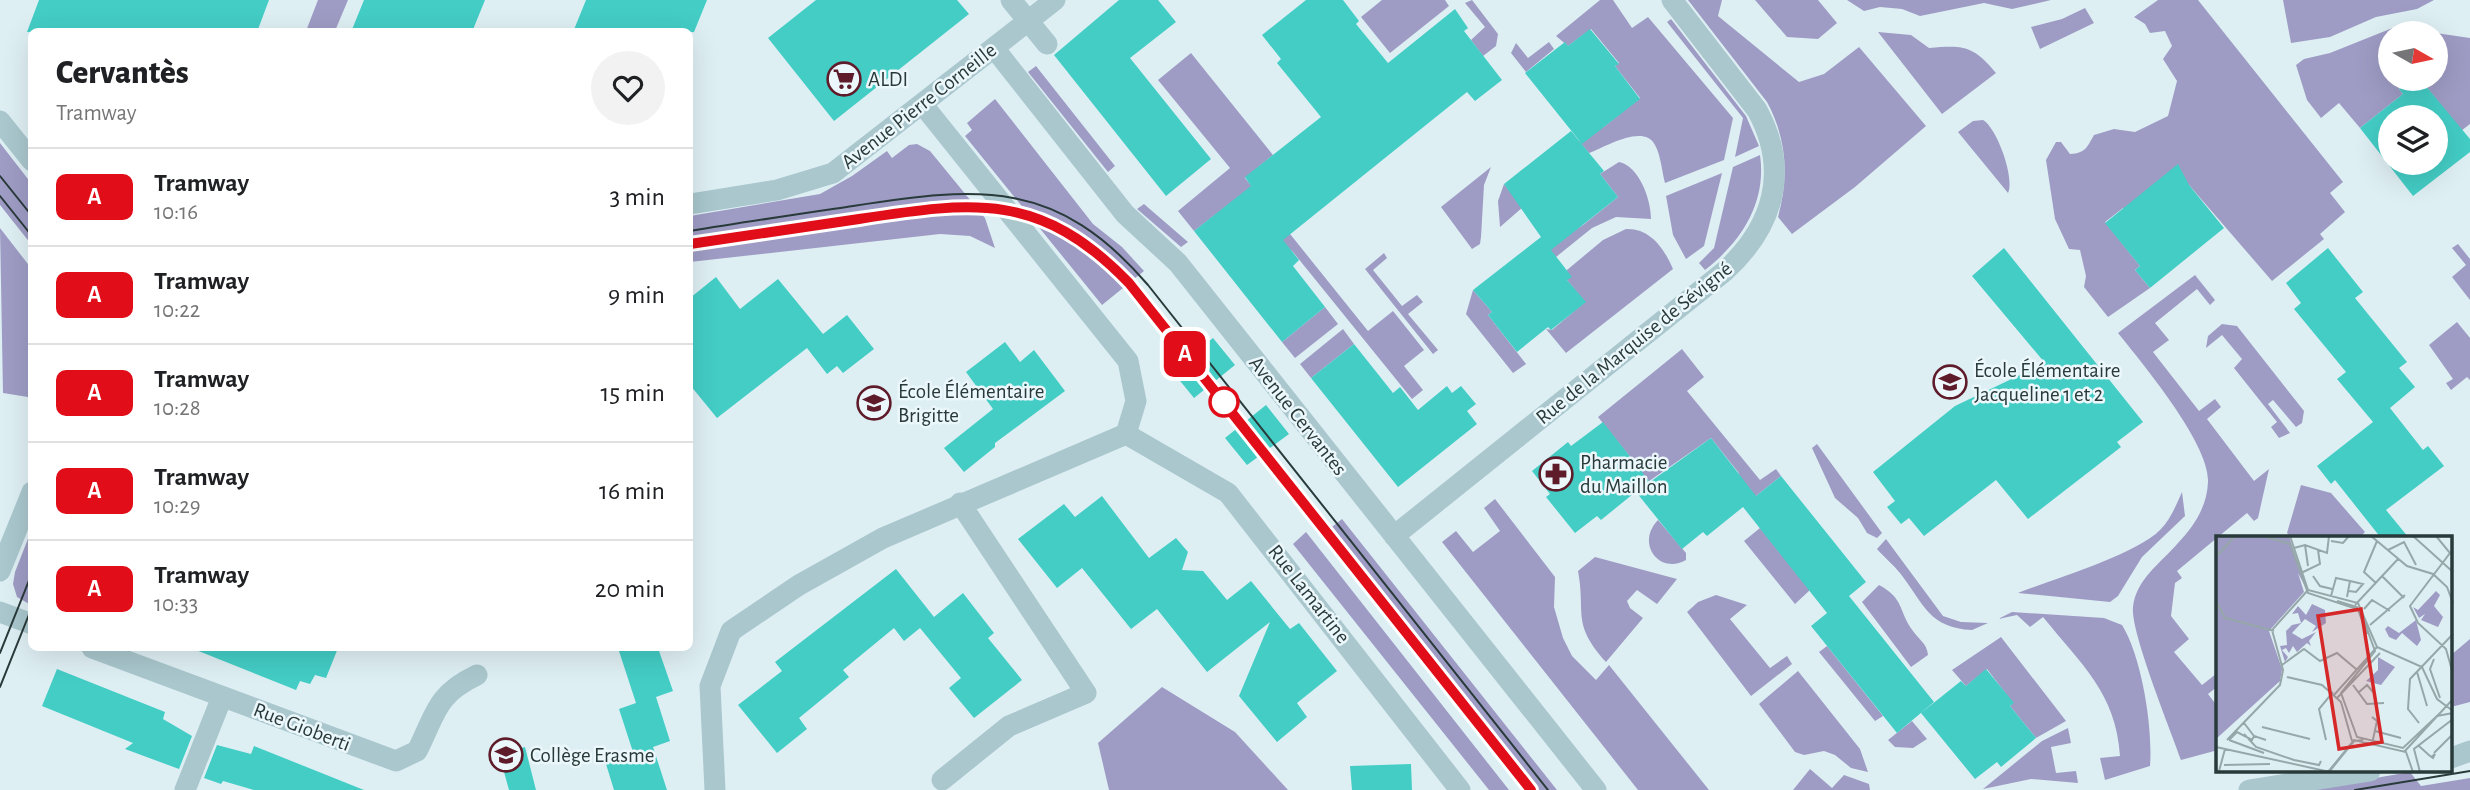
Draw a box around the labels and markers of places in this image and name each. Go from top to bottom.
supermarket icon: ALDI [825,60,863,98]
place label: ALDI [868,69,908,90]
place label: École Élémentaire Jacqueline 1 et 2 [1974,358,2121,405]
school or university icon: École Élémentaire Jacqueline 1 et 2 [1931,363,1969,401]
place label: École Élémentaire Brigitte [898,379,1045,426]
school or university icon: École Élémentaire Brigitte [855,384,893,422]
unlabelled marker [1209,387,1239,417]
place label: Pharmacie du Maillon [1580,452,1668,497]
pharmacy icon: Pharmacie du Maillon [1537,455,1575,493]
school or university icon: Collège Erasme [487,736,525,774]
place label: Collège Erasme [530,745,654,766]

